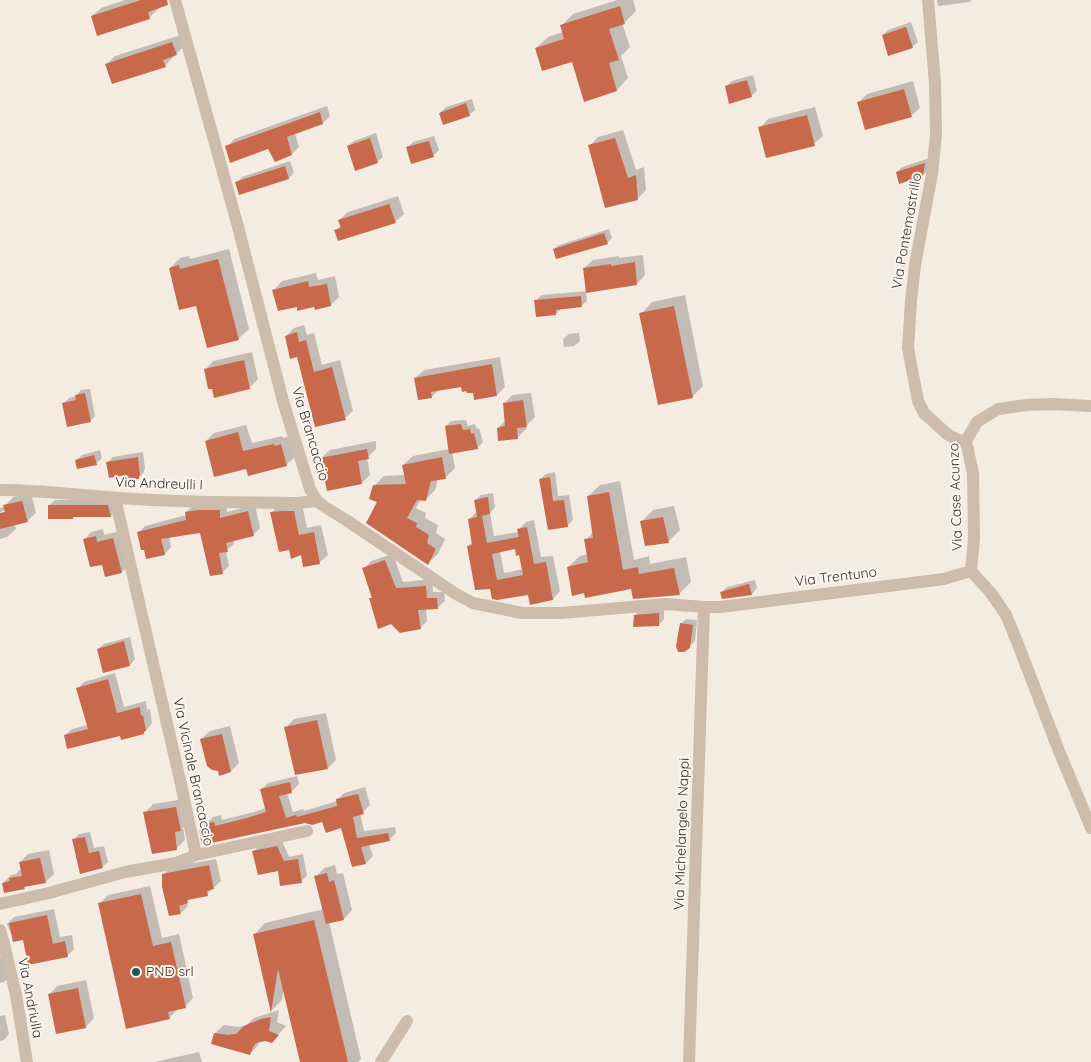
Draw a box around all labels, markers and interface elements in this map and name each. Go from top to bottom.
street label: Via Pontemastrillo [889,172,925,290]
street label: Via Brancaccio [288,385,332,483]
street label: Via Case Acunzo [946,443,966,551]
street label: Via Andreulli I [115,474,203,494]
street label: Via Trentuno [794,564,878,590]
street label: Via Vicinale Brancaccio [169,696,217,848]
street label: Via Michelangelo Nappi [671,758,693,910]
street label: Via Andriulla [14,956,46,1040]
place label: PND srl [146,964,194,980]
marker: PND srl [130,966,142,978]

